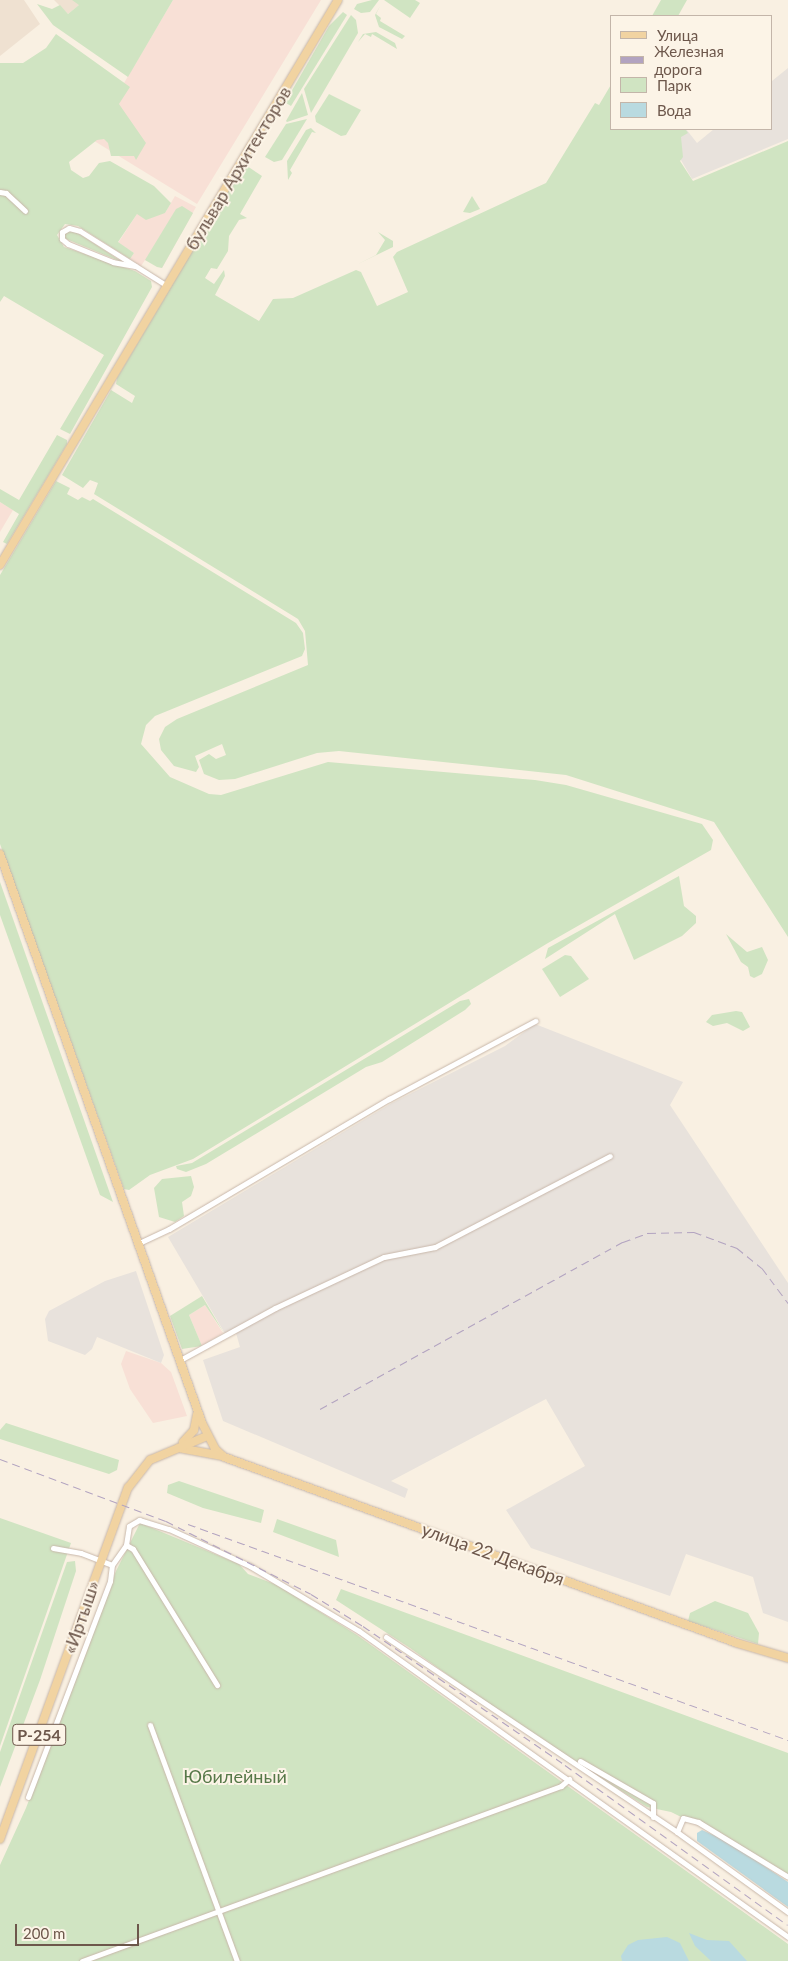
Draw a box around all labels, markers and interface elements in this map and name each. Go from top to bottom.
legend [610,15,773,130]
text: Улица [657,26,698,44]
text: Железная дорога [654,42,724,78]
text: Парк [657,76,691,94]
street label: бульвар Архитекторов [181,82,295,254]
text: Вода [657,101,692,119]
street label: улица 22 Декабря [419,1518,567,1590]
street label: «Иртыш» [58,1578,104,1656]
road number: Р-254 [12,1722,66,1748]
park label: Юбилейный [183,1765,287,1787]
scale bar [18,1914,141,1946]
text: 200 m [23,1924,65,1942]

